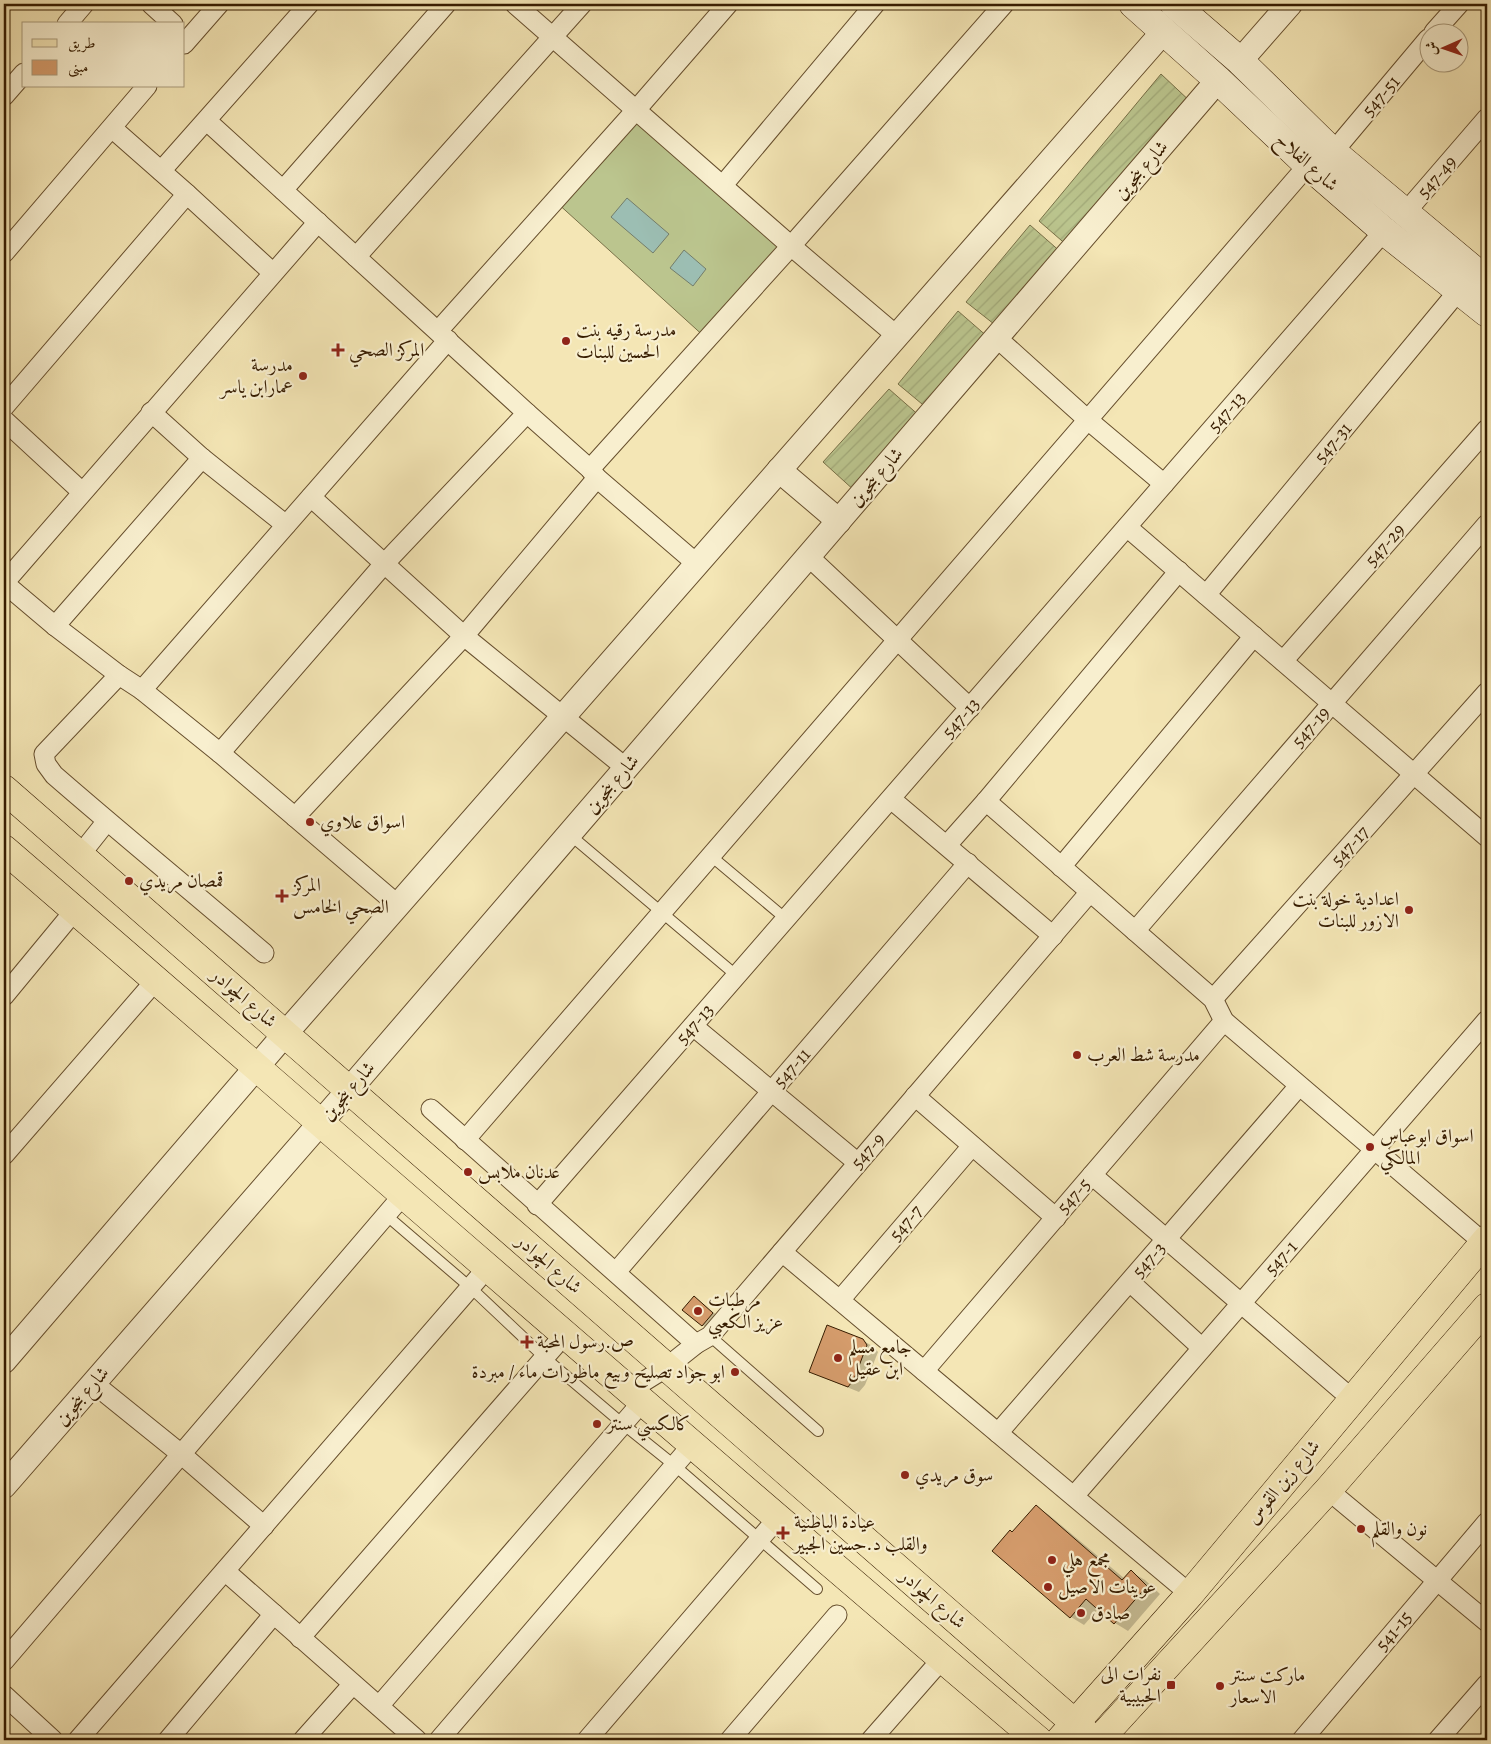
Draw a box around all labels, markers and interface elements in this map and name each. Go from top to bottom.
legend [22,22,185,88]
north arrow [1418,22,1468,72]
text: طريق [68,33,95,53]
text: ش [1422,41,1441,56]
text: مبنى [68,57,88,78]
street label: 547-51 [1356,69,1406,122]
street label: شارع الفلاح [1267,127,1344,200]
street label: شارع بنجوين [1108,135,1176,207]
street label: 547-49 [1411,150,1463,204]
place label: مدرسة رقيه بنت الحسين للبنات [576,317,676,365]
marker: مدرسة رقيه بنت الحسين للبنات [560,335,572,347]
place label: المركز الصحي [349,337,424,368]
marker: المركز الصحي [331,343,345,357]
place label: مدرسة عمارابن ياسر [219,352,293,400]
marker: مدرسة عمارابن ياسر [297,370,309,382]
street label: 547-13 [1202,386,1252,438]
street label: 547-31 [1308,416,1358,469]
street label: شارع بنجوين [843,442,911,514]
street label: 547-29 [1359,518,1411,572]
street label: 547-13 [936,692,986,744]
street label: 547-19 [1286,701,1336,753]
street label: شارع بنجوين [579,749,647,821]
place label: اسواق علاوي [320,809,405,837]
marker: اسواق علاوي [304,816,316,828]
street label: 547-17 [1325,820,1375,872]
place label: قمصان مريدي [139,868,223,896]
place label: المركز الصحي الخامس [291,872,389,925]
marker: قمصان مريدي [123,875,135,887]
place label: اعدادية خولة بنت الازور للبنات [1292,886,1399,934]
marker: المركز الصحي الخامس [275,889,289,903]
marker: اعدادية خولة بنت الازور للبنات [1403,904,1415,916]
street label: شارع الچوادر [203,961,283,1035]
street label: 547-13 [670,998,720,1050]
street label: 547-11 [767,1042,817,1094]
place label: مدرسة شط العرب [1087,1042,1200,1068]
marker: مدرسة شط العرب [1071,1049,1083,1061]
street label: شارع بنجوين [315,1056,383,1128]
place label: اسواق ابوعباس المالكي [1380,1123,1474,1175]
street label: 547-9 [845,1127,891,1175]
marker: اسواق ابوعباس المالكي [1364,1141,1376,1153]
place label: عدنان ملابس [478,1159,560,1185]
marker: عدنان ملابس [462,1166,474,1178]
street label: 547-5 [1051,1172,1097,1220]
street label: 547-7 [883,1199,929,1247]
street label: شارع الچوادر [508,1227,588,1301]
street label: 547-1 [1259,1235,1304,1281]
street label: 547-3 [1126,1236,1172,1284]
place label: مرطبات عزيز الكعبي [708,1287,783,1340]
marker: مرطبات عزيز الكعبي [692,1305,704,1317]
place label: ص.رسول المحبة [537,1329,634,1355]
place label: جامع مسلم ابن عقيل [848,1334,912,1382]
marker: ص.رسول المحبة [521,1336,533,1348]
marker: جامع مسلم ابن عقيل [832,1352,844,1364]
place label: ابو جواد تصليح وبيع ماطورات ماء / مبردة [471,1359,725,1389]
street label: شارع بنجوين [49,1361,117,1433]
marker: ابو جواد تصليح وبيع ماطورات ماء / مبردة [729,1366,741,1378]
place label: كالكسي سنتر [605,1411,690,1441]
marker: كالكسي سنتر [591,1418,603,1430]
street label: شارع زين القوس [1240,1434,1328,1531]
place label: سوق مريدي [915,1462,993,1490]
marker: سوق مريدي [899,1469,911,1481]
place label: عيادة الباطنية والقلب د.حسين الجبير [792,1509,927,1557]
place label: نون والقلم [1371,1516,1427,1548]
marker: نون والقلم [1355,1523,1367,1535]
marker: عيادة الباطنية والقلب د.حسين الجبير [776,1526,790,1540]
place label: مجمع هلي [1062,1547,1110,1578]
marker: مجمع هلي [1046,1554,1058,1566]
street label: شارع الچوادر [892,1562,972,1636]
place label: عوينات الاصيل [1058,1574,1156,1600]
marker: عوينات الاصيل [1042,1581,1054,1593]
place label: صادق [1091,1600,1130,1626]
street label: 541-15 [1370,1605,1418,1657]
marker: صادق [1075,1607,1087,1619]
place label: نفرات الى الحبيبية [1100,1661,1161,1709]
place label: ماركت سنتر الاسعار [1228,1662,1305,1710]
marker: نفرات الى الحبيبية [1165,1679,1177,1691]
marker: ماركت سنتر الاسعار [1214,1680,1226,1692]

